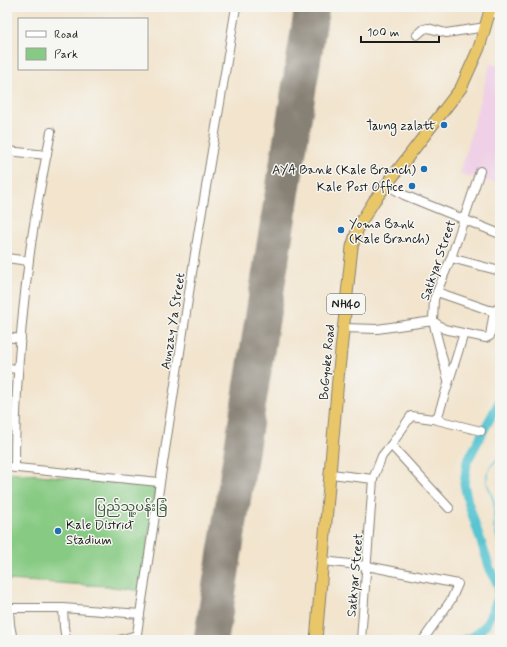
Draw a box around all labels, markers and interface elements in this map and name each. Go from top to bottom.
legend [18,18,148,70]
scale bar [361,18,439,44]
text: 100 m [367,25,399,41]
text: Road [54,27,78,43]
text: Park [54,47,78,63]
place label: Taung zalatt [366,118,437,136]
marker: Taung zalatt [439,120,449,130]
place label: AYA Bank (Kale Branch) [272,162,416,179]
marker: AYA Bank (Kale Branch) [419,164,429,174]
place label: Kale Post Office [317,179,404,196]
marker: Kale Post Office [407,181,417,191]
place label: Yoma Bank (Kale Branch) [349,216,430,248]
street label: Satkyar Street [417,218,460,303]
marker: Yoma Bank (Kale Branch) [336,225,346,235]
street label: Aunzay Ya Street [157,271,190,371]
road number: NH40 [327,294,365,314]
street label: BoGyoke Road [316,324,339,401]
park label: ပြည်သူ့ပန်းခြံ [94,498,168,517]
place label: Kale District Stadium [66,517,134,549]
marker: Kale District Stadium [53,526,63,536]
street label: Satkyar Street [343,533,368,618]

